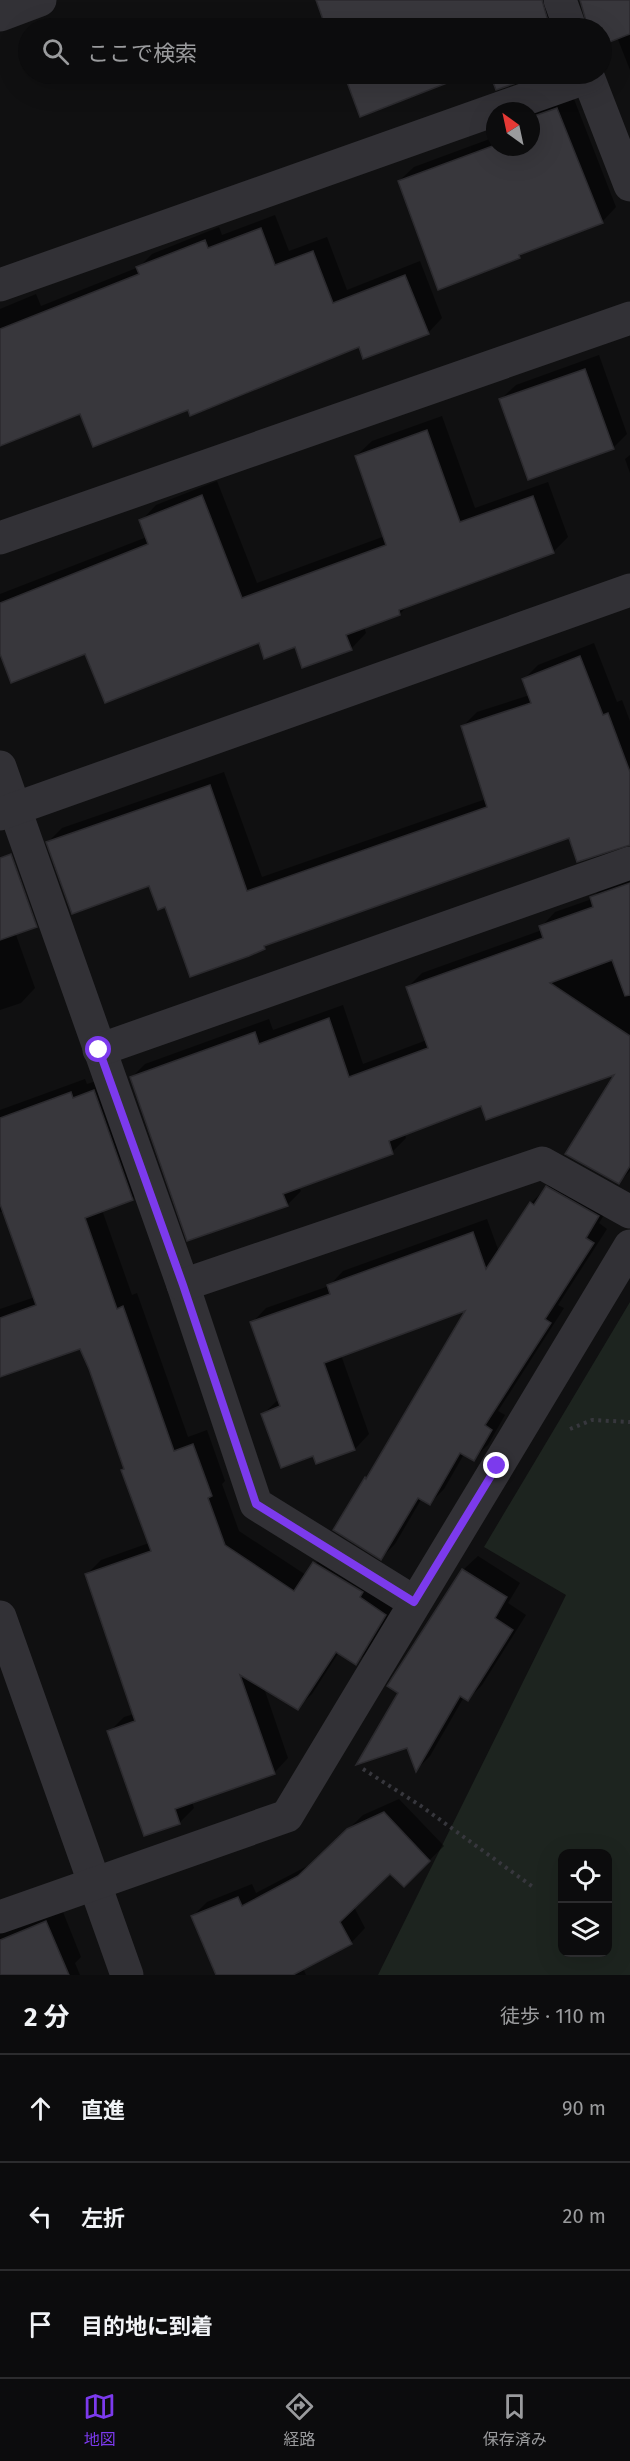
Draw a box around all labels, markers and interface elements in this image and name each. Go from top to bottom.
search box [18,18,612,84]
icon: search [39,35,72,68]
text: ここで検索 [87,40,197,67]
north arrow [486,102,540,156]
route start [85,1036,111,1062]
route end [483,1452,509,1478]
map controls [558,1849,612,1957]
button: locate [558,1849,612,1903]
button: layers [558,1903,612,1957]
text: 2 分 [24,2002,70,2033]
text: 徒歩 · 110 m [500,2004,606,2028]
icon: ahead [24,2092,57,2125]
text: 90 m [562,2096,606,2120]
text: 直進 [81,2097,125,2124]
icon: left [24,2200,57,2233]
text: 20 m [563,2204,606,2228]
text: 左折 [81,2205,125,2232]
icon: arrive [24,2308,57,2341]
text: 目的地に到着 [81,2313,213,2340]
tab: 地図 [83,2390,116,2450]
tab: 経路 [283,2390,316,2450]
tab: 保存済み [483,2390,547,2450]

